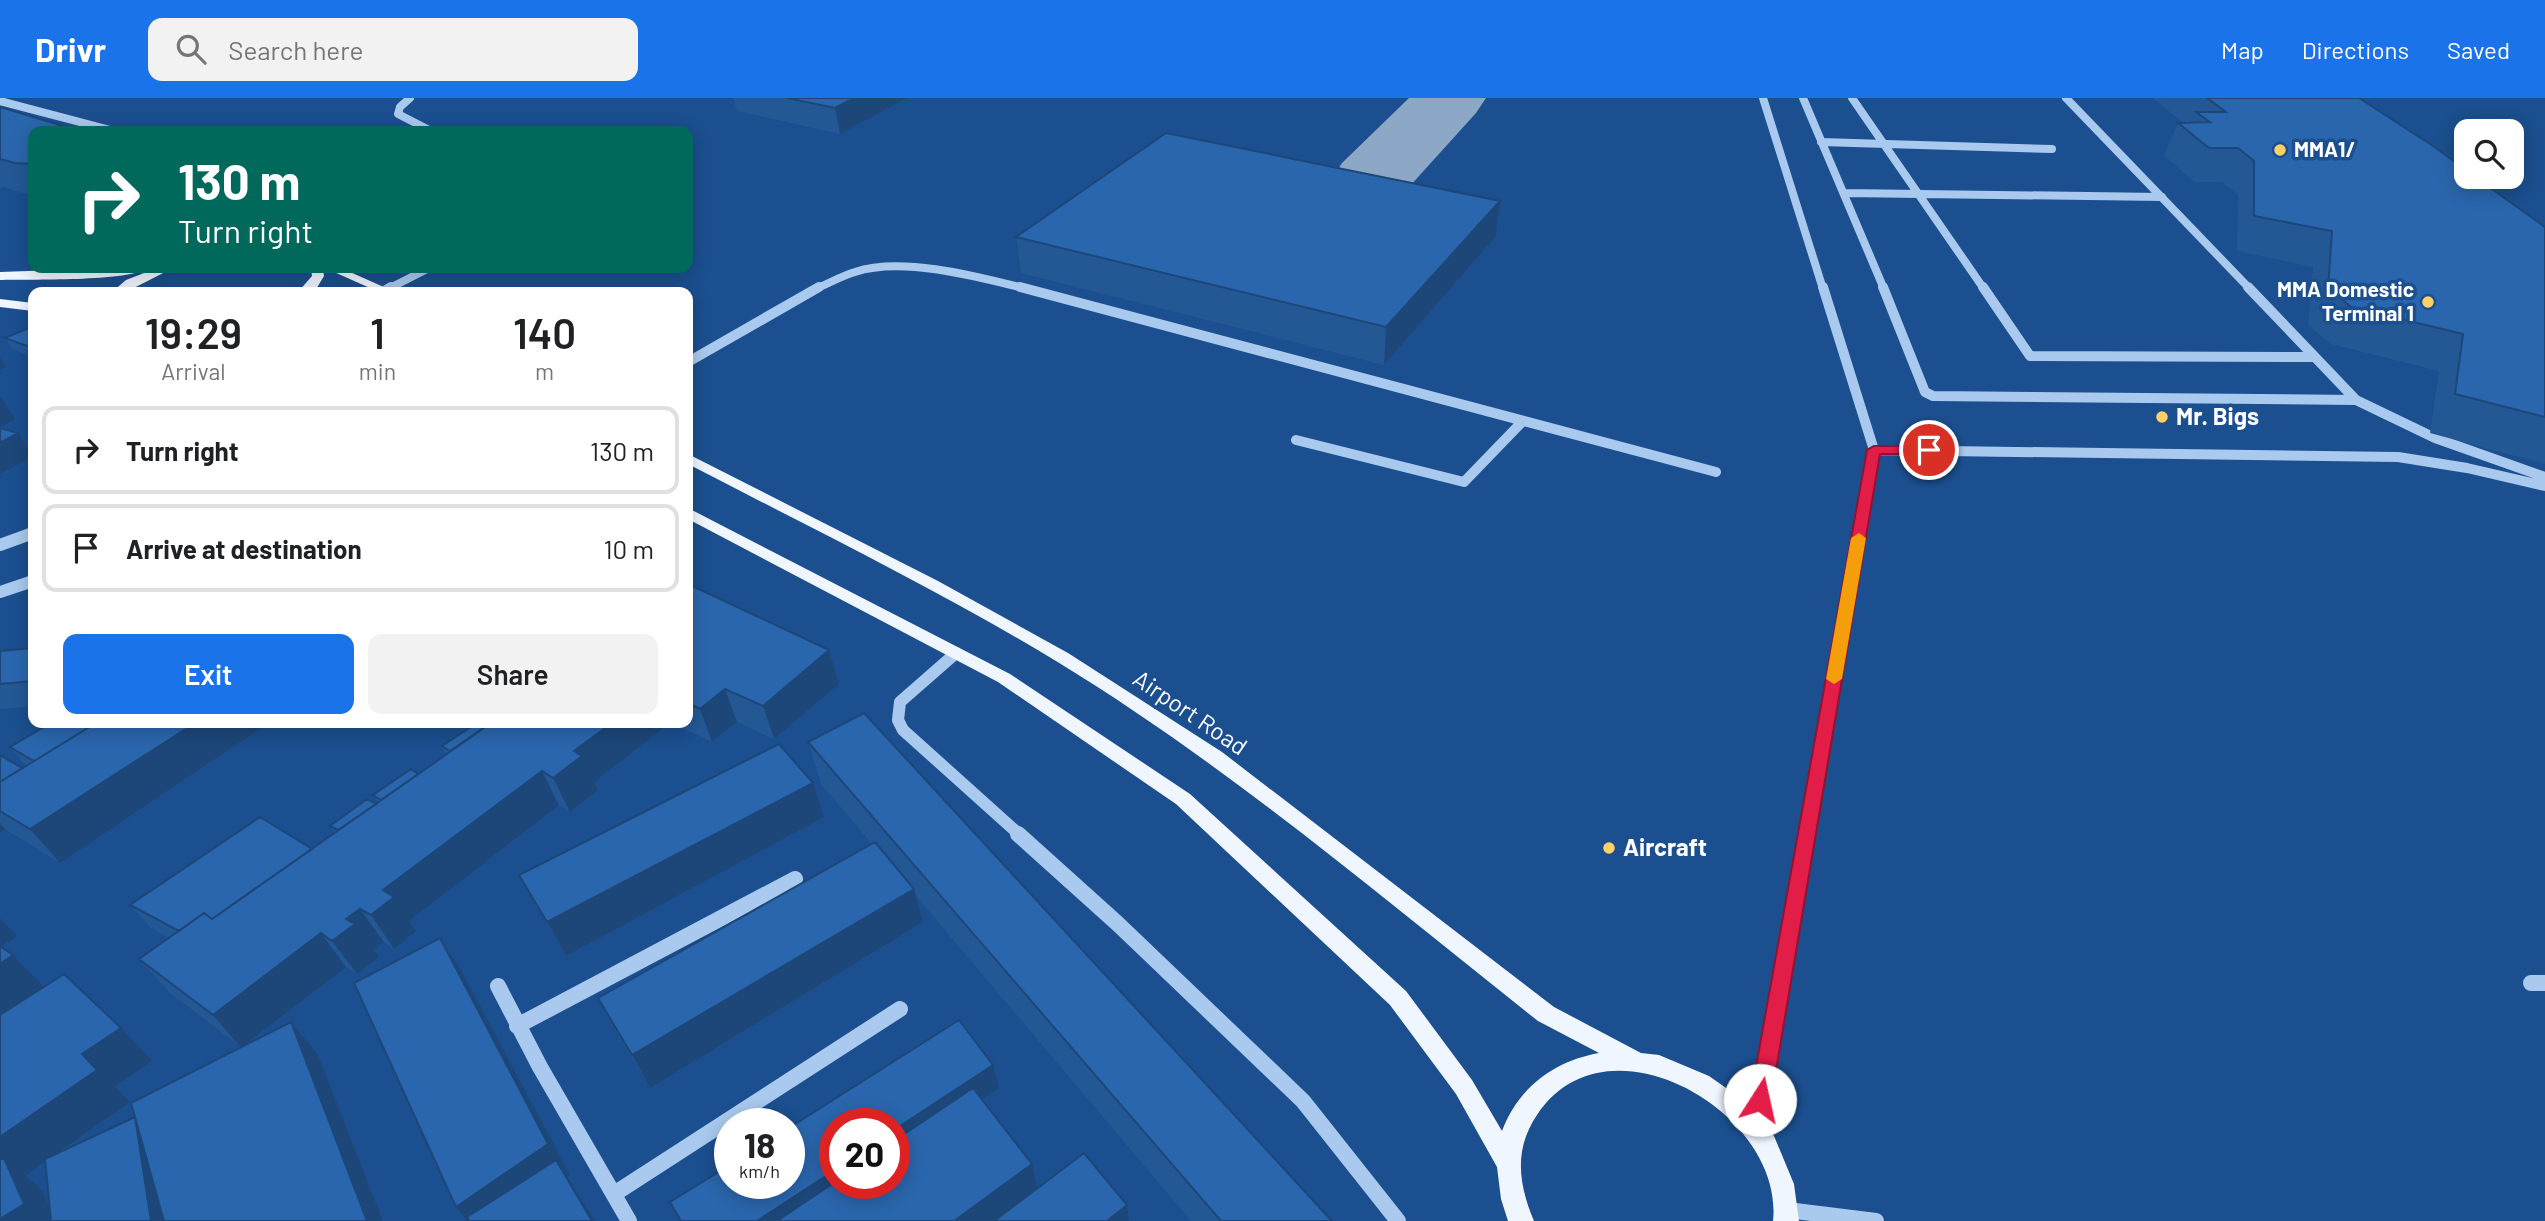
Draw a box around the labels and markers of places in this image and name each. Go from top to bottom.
place label: MMA1/ [2294,136,2356,161]
marker: MMA1/ [2272,142,2288,158]
place label: MMA Domestic Terminal 1 [2277,276,2414,325]
marker: MMA Domestic Terminal 1 [2420,294,2436,310]
place label: Mr. Bigs [2176,401,2259,430]
marker: Mr. Bigs [2154,409,2170,425]
pin [1899,420,1959,480]
place label: Aircraft [1623,832,1707,861]
marker: Aircraft [1601,840,1617,856]

